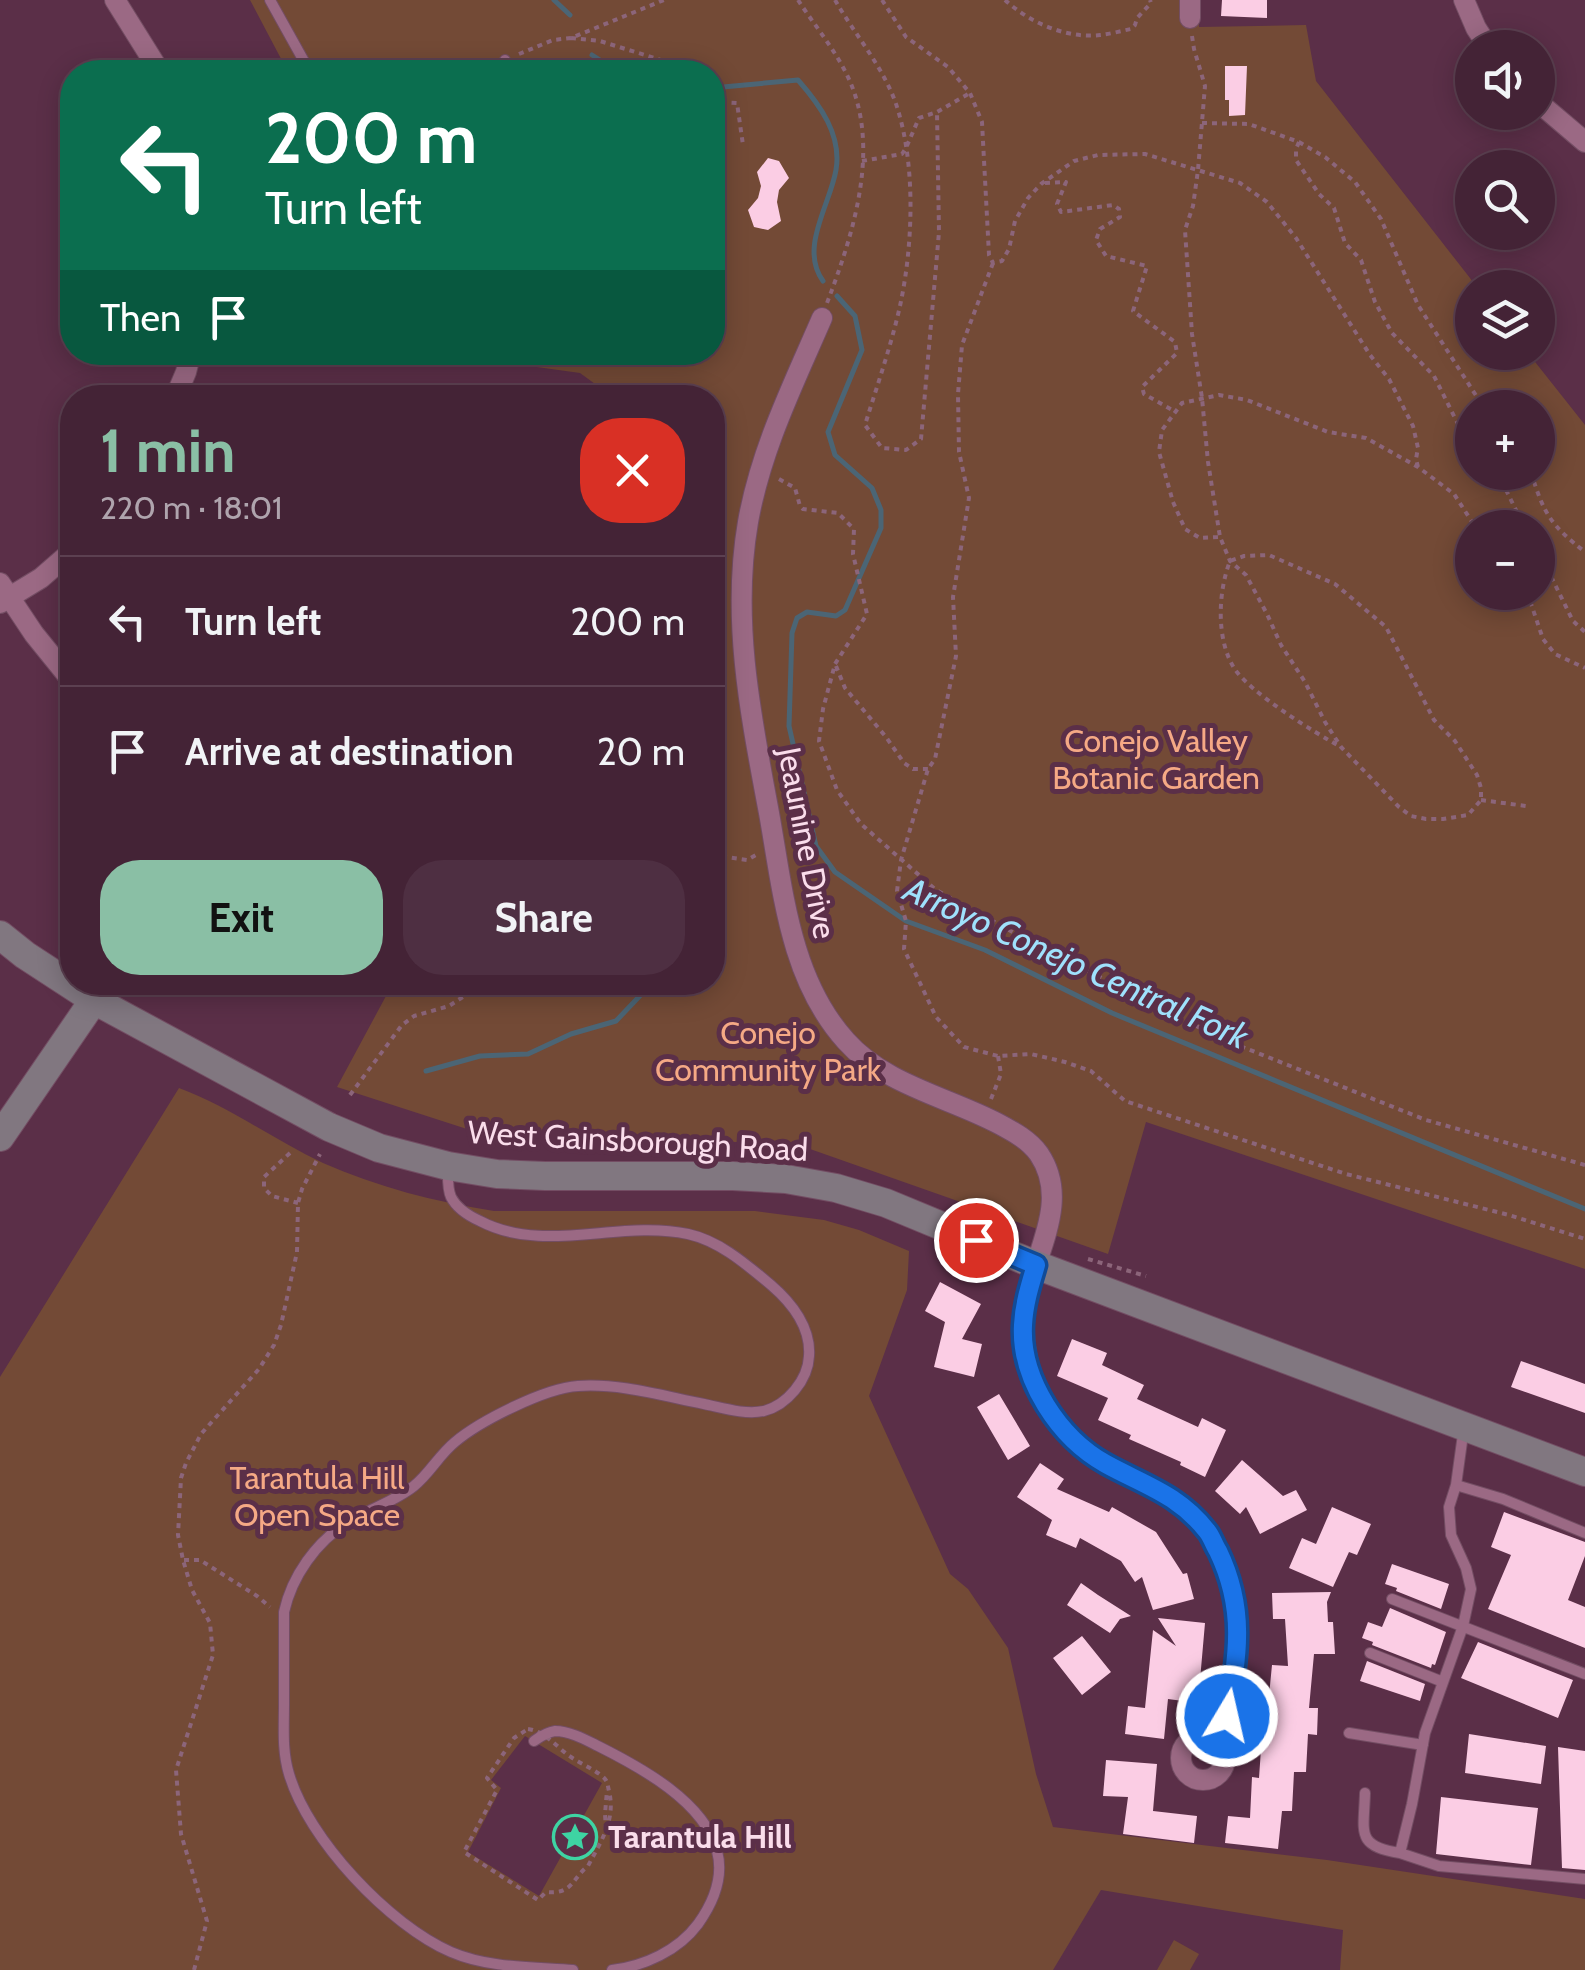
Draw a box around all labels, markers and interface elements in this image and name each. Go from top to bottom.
map controls [1455,30,1555,610]
button: sound [1455,30,1555,130]
text: 200 m [265,95,477,181]
icon: left [100,100,230,230]
button: search [1455,150,1555,250]
text: Turn left [265,181,422,235]
button: layers [1455,270,1555,370]
icon: arrive [201,290,256,345]
text: Then [100,294,181,341]
button: + [1455,390,1555,490]
text: 1 min [100,414,235,487]
button: close [580,418,685,523]
text: 220 m · 18:01 [100,488,282,527]
button: − [1455,510,1555,610]
icon: left [100,594,155,649]
text: Turn left [185,598,321,645]
text: 200 m [570,598,685,645]
park label: Conejo Valley Botanic Garden [1052,721,1260,797]
icon: arrive [100,724,155,779]
text: Arrive at destination [185,728,514,775]
text: 20 m [597,728,685,775]
street label: Jeaunine Drive [770,743,845,942]
button: Exit [100,860,383,975]
button: Share [403,860,685,975]
water label: Arroyo Conejo Central Fork [896,866,1256,1058]
park label: Conejo Community Park [655,1013,882,1089]
street label: West Gainsborough Road [467,1112,809,1169]
pin [934,1198,1019,1283]
icon: arrive [949,1213,1004,1268]
park label: Tarantula Hill Open Space [229,1458,405,1534]
position arrow [1175,1664,1279,1768]
place icon: Tarantula Hill [552,1814,598,1860]
place label: Tarantula Hill [608,1817,792,1856]

